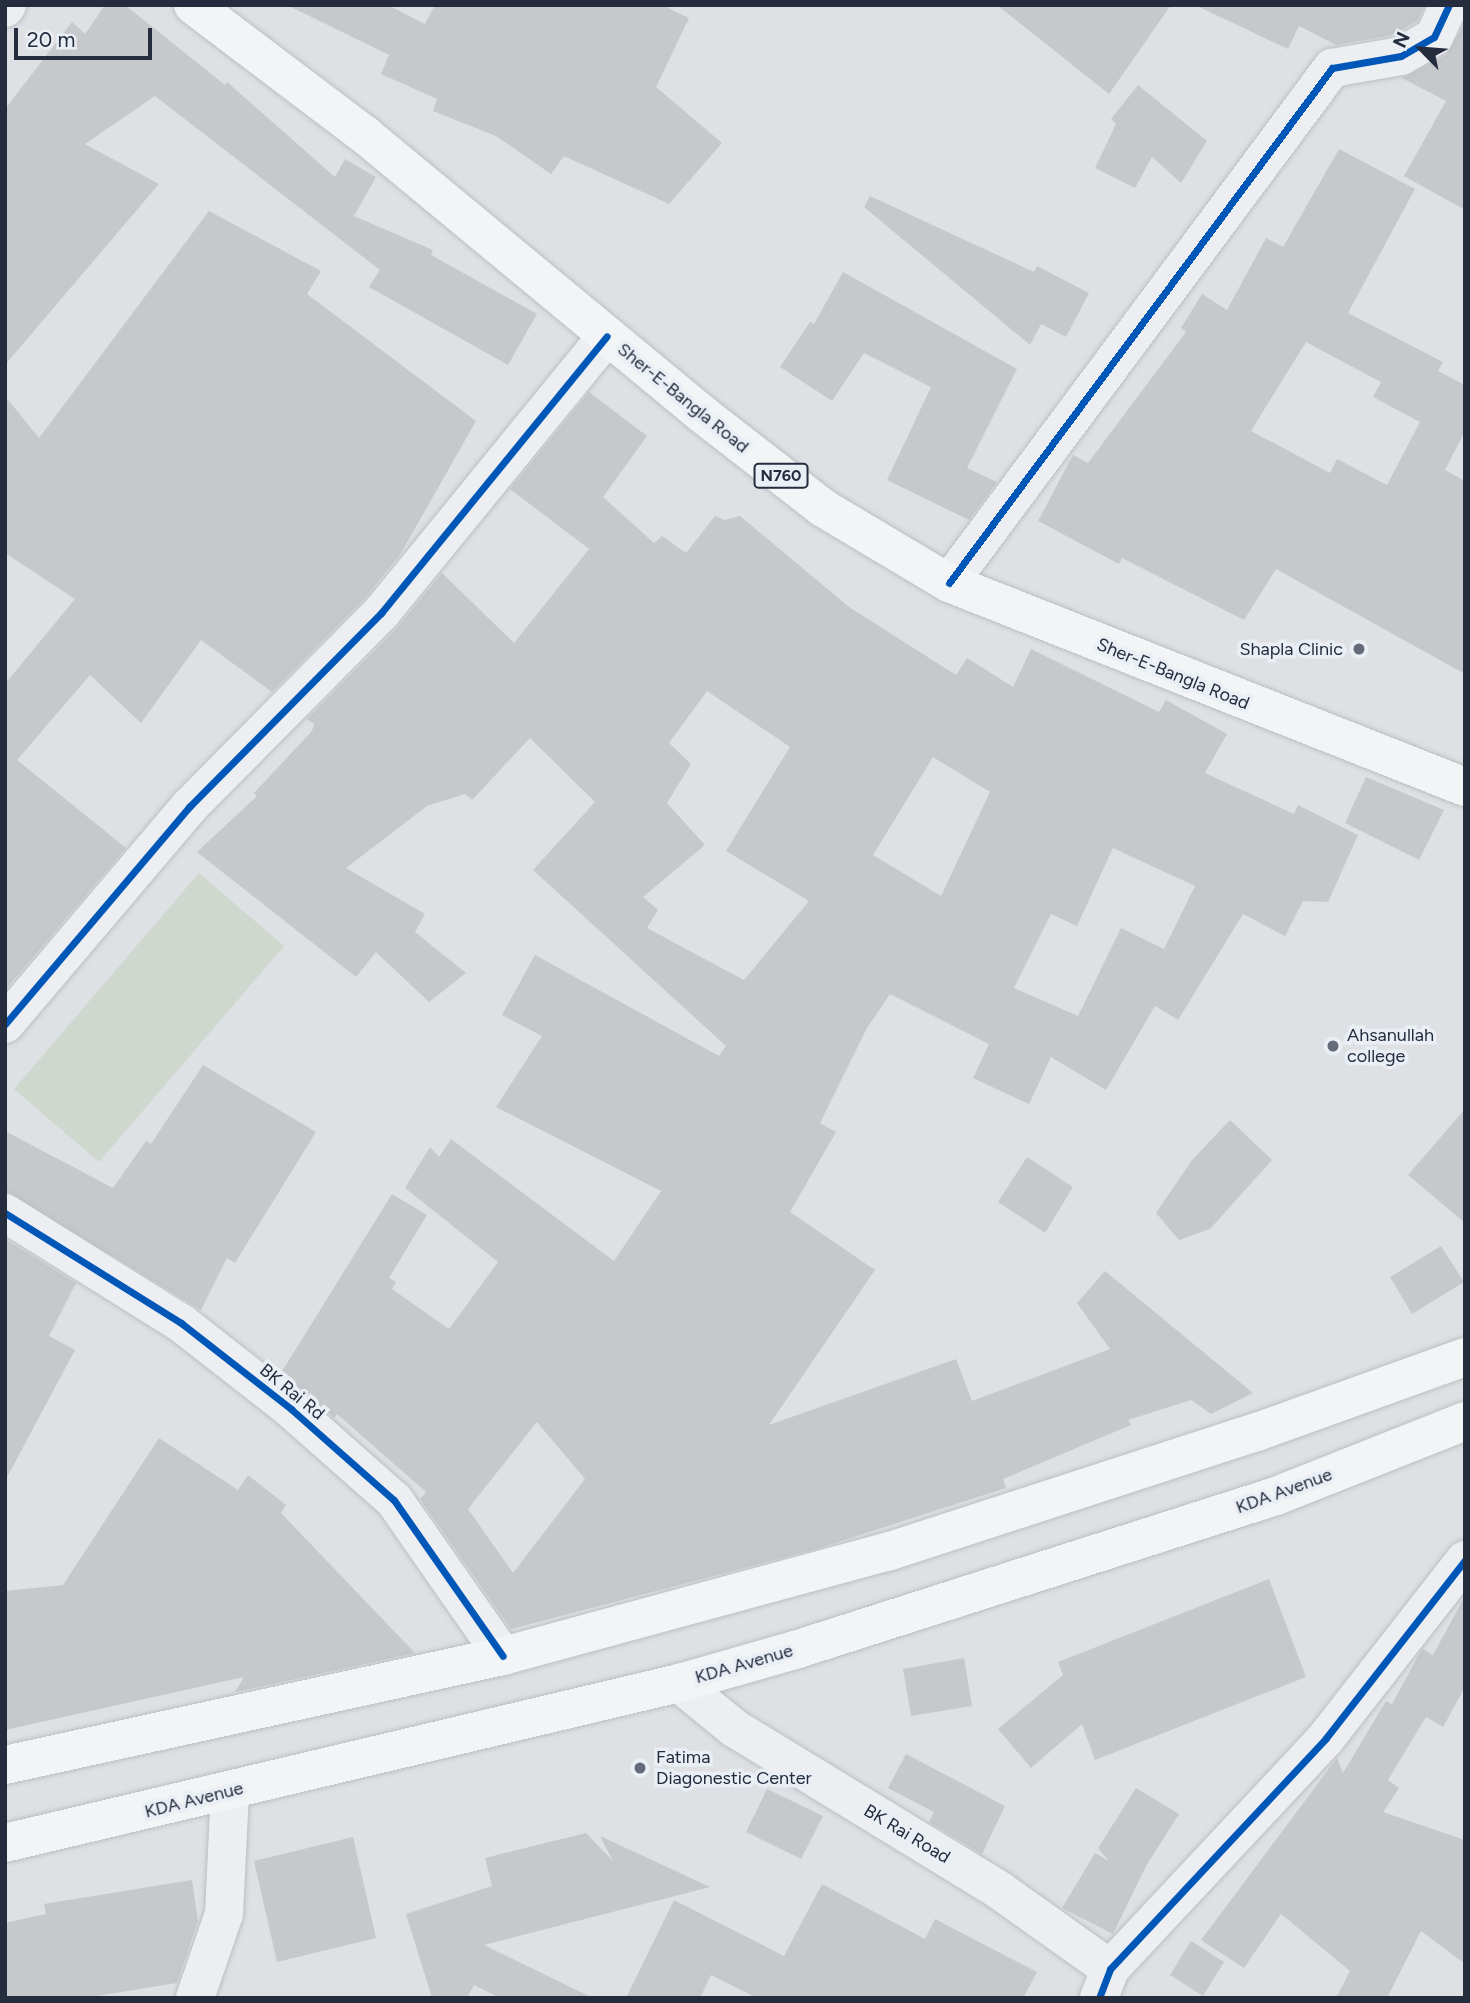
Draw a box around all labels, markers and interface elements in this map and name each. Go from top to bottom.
scale bar [18,14,156,58]
north arrow [1386,14,1456,84]
text: 20 m [27,27,75,52]
text: N [1388,28,1415,51]
street label: Sher-E-Bangla Road [613,338,753,458]
road number: N760 [753,463,809,489]
street label: Sher-E-Bangla Road [1094,634,1252,714]
place label: Shapla Clinic [1239,638,1343,660]
marker: Shapla Clinic [1349,639,1369,659]
place label: Ahsanullah college [1347,1025,1434,1068]
marker: Ahsanullah college [1325,1038,1341,1054]
street label: BK Rai Rd [255,1359,329,1425]
street label: KDA Avenue [1233,1464,1335,1518]
street label: KDA Avenue [693,1640,795,1688]
place label: Fatima Diagonestic Center [656,1747,812,1790]
marker: Fatima Diagonestic Center [630,1758,650,1778]
street label: KDA Avenue [142,1777,246,1823]
street label: BK Rai Road [860,1800,954,1868]

